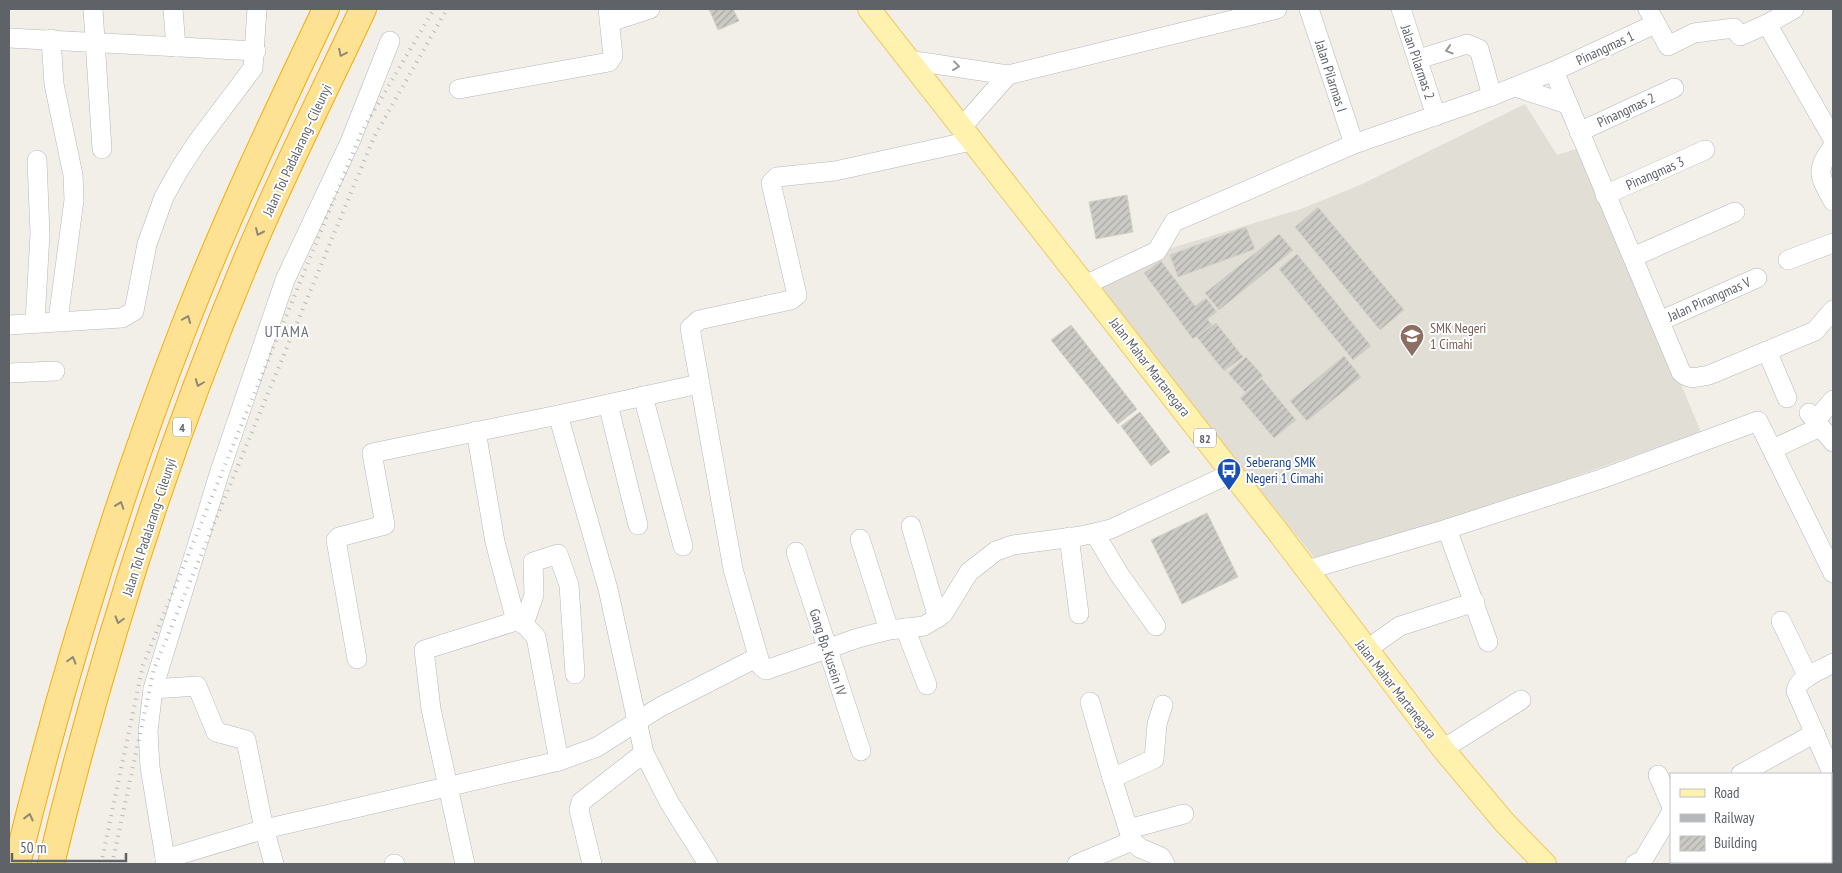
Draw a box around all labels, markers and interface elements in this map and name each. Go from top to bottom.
street label: Jalan Pilarmas 2 [1397,21,1439,102]
street label: Pinangmas 1 [1573,27,1637,69]
street label: Jalan Pilarmas I [1311,37,1351,114]
one-way arrow [1446,44,1454,54]
one-way arrow [338,48,349,57]
one-way arrow [952,60,960,71]
street label: Jalan Tol Padalarang–Cileunyi [258,81,336,220]
street label: Pinangmas 2 [1594,89,1658,131]
street label: Pinangmas 3 [1623,152,1687,194]
one-way arrow [255,227,266,236]
street label: Jalan Pinangmas V [1664,273,1754,326]
street label: Jalan Mahar Martanegara [1105,313,1194,420]
one-way arrow [181,315,191,324]
place label: SMK Negeri 1 Cimahi [1430,319,1486,353]
district label: UTAMA [265,321,309,341]
school or university icon: SMK Negeri 1 Cimahi [1399,323,1425,357]
one-way arrow [195,378,205,387]
road number: 4 [173,418,191,437]
road number: 82 [1194,428,1216,448]
place label: Seberang SMK Negeri 1 Cimahi [1246,453,1324,487]
street label: Jalan Tol Padalarang–Cileunyi [118,456,180,599]
bus stop icon: Seberang SMK Negeri 1 Cimahi [1216,457,1242,491]
one-way arrow [114,501,124,510]
street label: Gang Bp. Kusein IV [806,606,851,698]
one-way arrow [115,615,125,623]
street label: Jalan Mahar Martanegara [1351,635,1440,742]
one-way arrow [67,657,77,665]
legend [1670,773,1832,863]
text: Road [1714,783,1740,802]
text: Railway [1714,808,1755,827]
one-way arrow [23,812,34,821]
scale bar [12,830,126,862]
text: Building [1714,833,1757,852]
text: 50 m [20,838,46,857]

